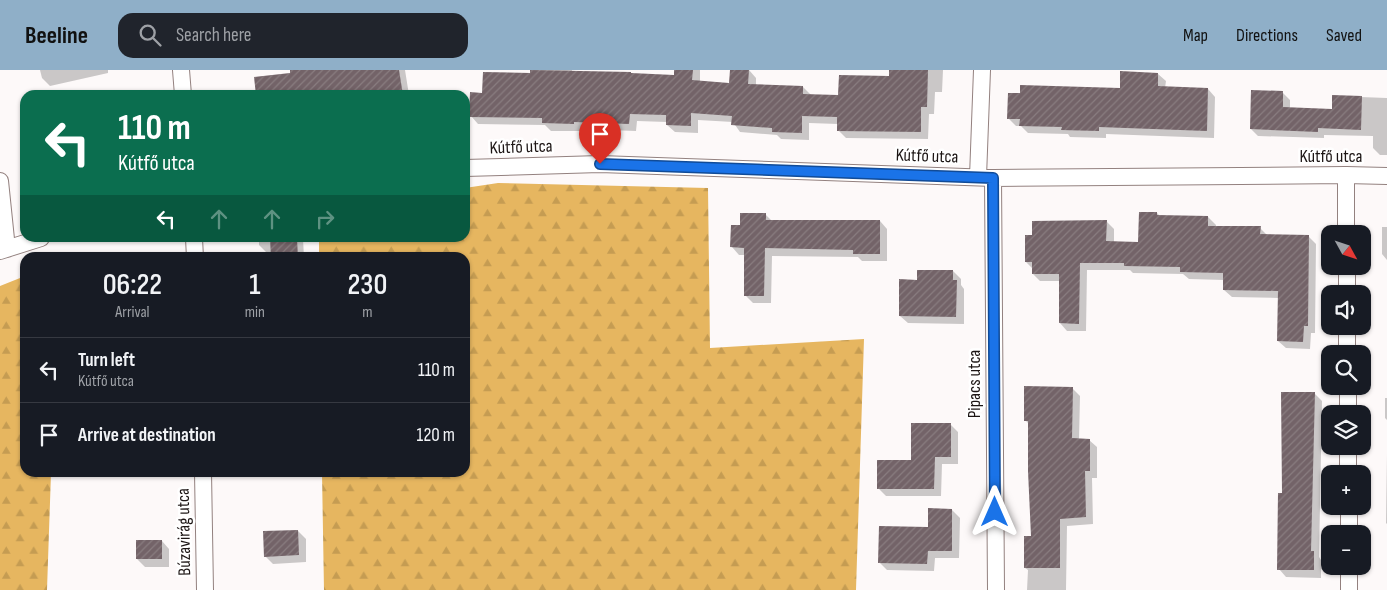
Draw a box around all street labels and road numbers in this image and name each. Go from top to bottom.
street label: Kútfő utca [489,135,553,159]
street label: Kútfő utca [895,144,959,168]
street label: Kútfő utca [1300,146,1362,167]
street label: Pipacs utca [964,350,985,418]
street label: Búzavirág utca [173,488,195,576]

